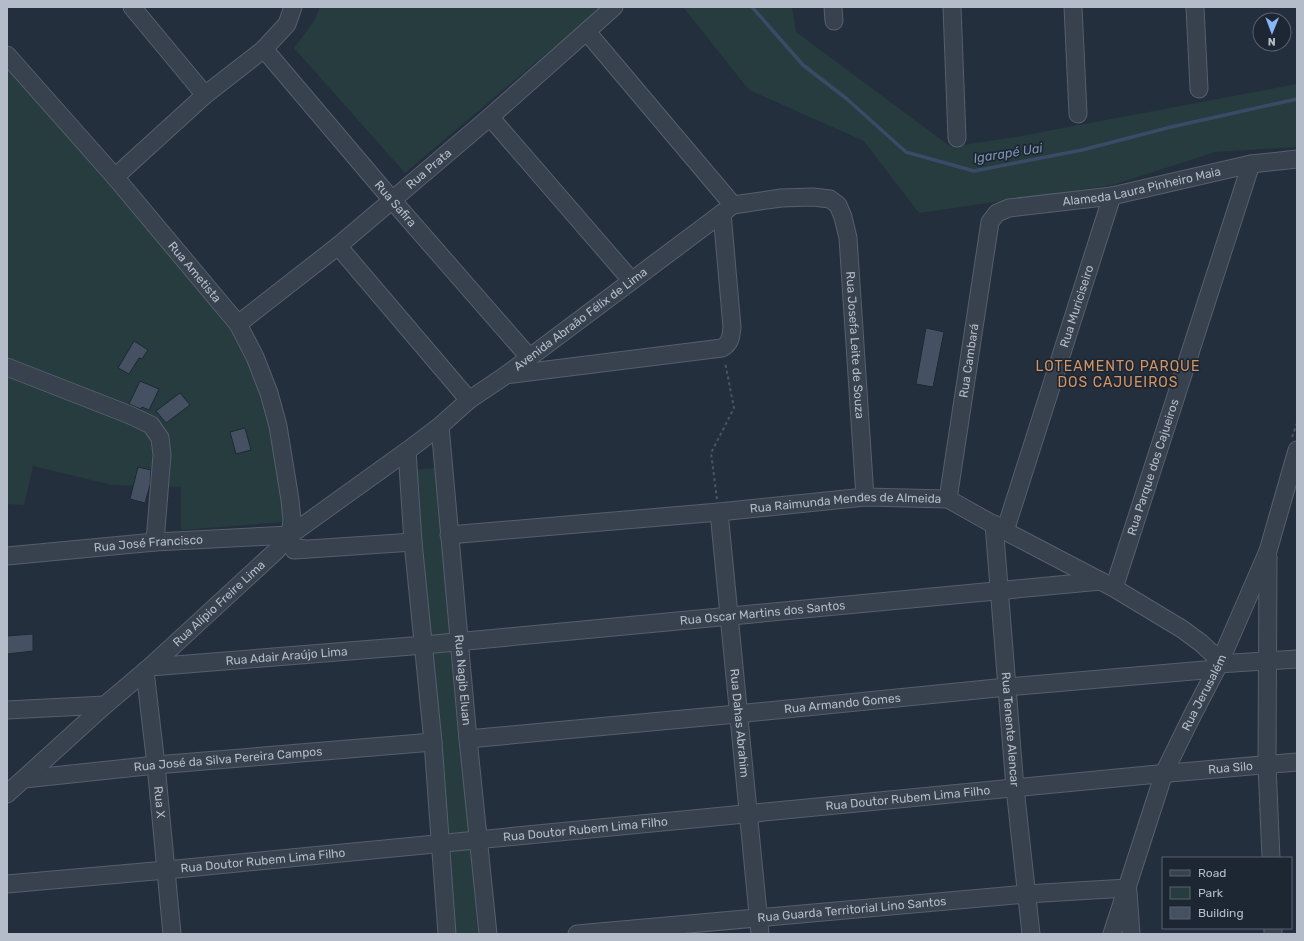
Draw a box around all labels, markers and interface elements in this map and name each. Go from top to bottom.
north arrow [1252,12,1292,52]
text: N [1268,35,1276,48]
water label: Igarapé Uai [972,140,1045,167]
street label: Rua Prata [403,146,454,192]
street label: Alameda Laura Pinheiro Maia [1062,164,1222,209]
street label: Rua Safira [372,178,419,230]
street label: Rua Ametista [165,239,224,305]
street label: Rua Muriciseiro [1057,263,1097,349]
street label: Avenida Abraão Félix de Lima [511,265,650,374]
street label: Rua Josefa Leite de Souza [843,271,867,419]
street label: Rua Cambará [956,323,982,399]
district label: LOTEAMENTO PARQUE DOS CAJUEIROS [1036,358,1200,391]
street label: Rua Parque dos Cajueiros [1124,397,1182,537]
street label: Rua Raimunda Mendes de Almeida [749,490,941,516]
street label: Rua José Francisco [93,533,203,555]
street label: Rua Alípio Freire Lima [170,558,268,649]
street label: Rua Oscar Martins dos Santos [679,598,846,628]
street label: Rua Nagib Eluan [452,634,474,726]
street label: Rua Adair Araújo Lima [225,644,348,668]
street label: Rua Jerusalém [1179,652,1229,733]
street label: Rua Dahas Abrahim [727,668,752,778]
street label: Rua Tenente Alencar [999,671,1022,788]
street label: Rua Armando Gomes [783,691,901,716]
street label: Rua José da Silva Pereira Campos [133,744,323,774]
street label: Rua Silo [1208,759,1254,777]
street label: Rua Doutor Rubem Lima Filho [825,783,991,813]
street label: Rua X [151,785,168,819]
street label: Rua Doutor Rubem Lima Filho [502,814,669,844]
street label: Rua Doutor Rubem Lima Filho [180,846,346,876]
legend [1162,857,1292,929]
text: Road [1198,866,1226,880]
text: Park [1198,886,1224,900]
street label: Rua Guarda Territorial Lino Santos [757,894,947,925]
text: Building [1198,906,1244,920]

